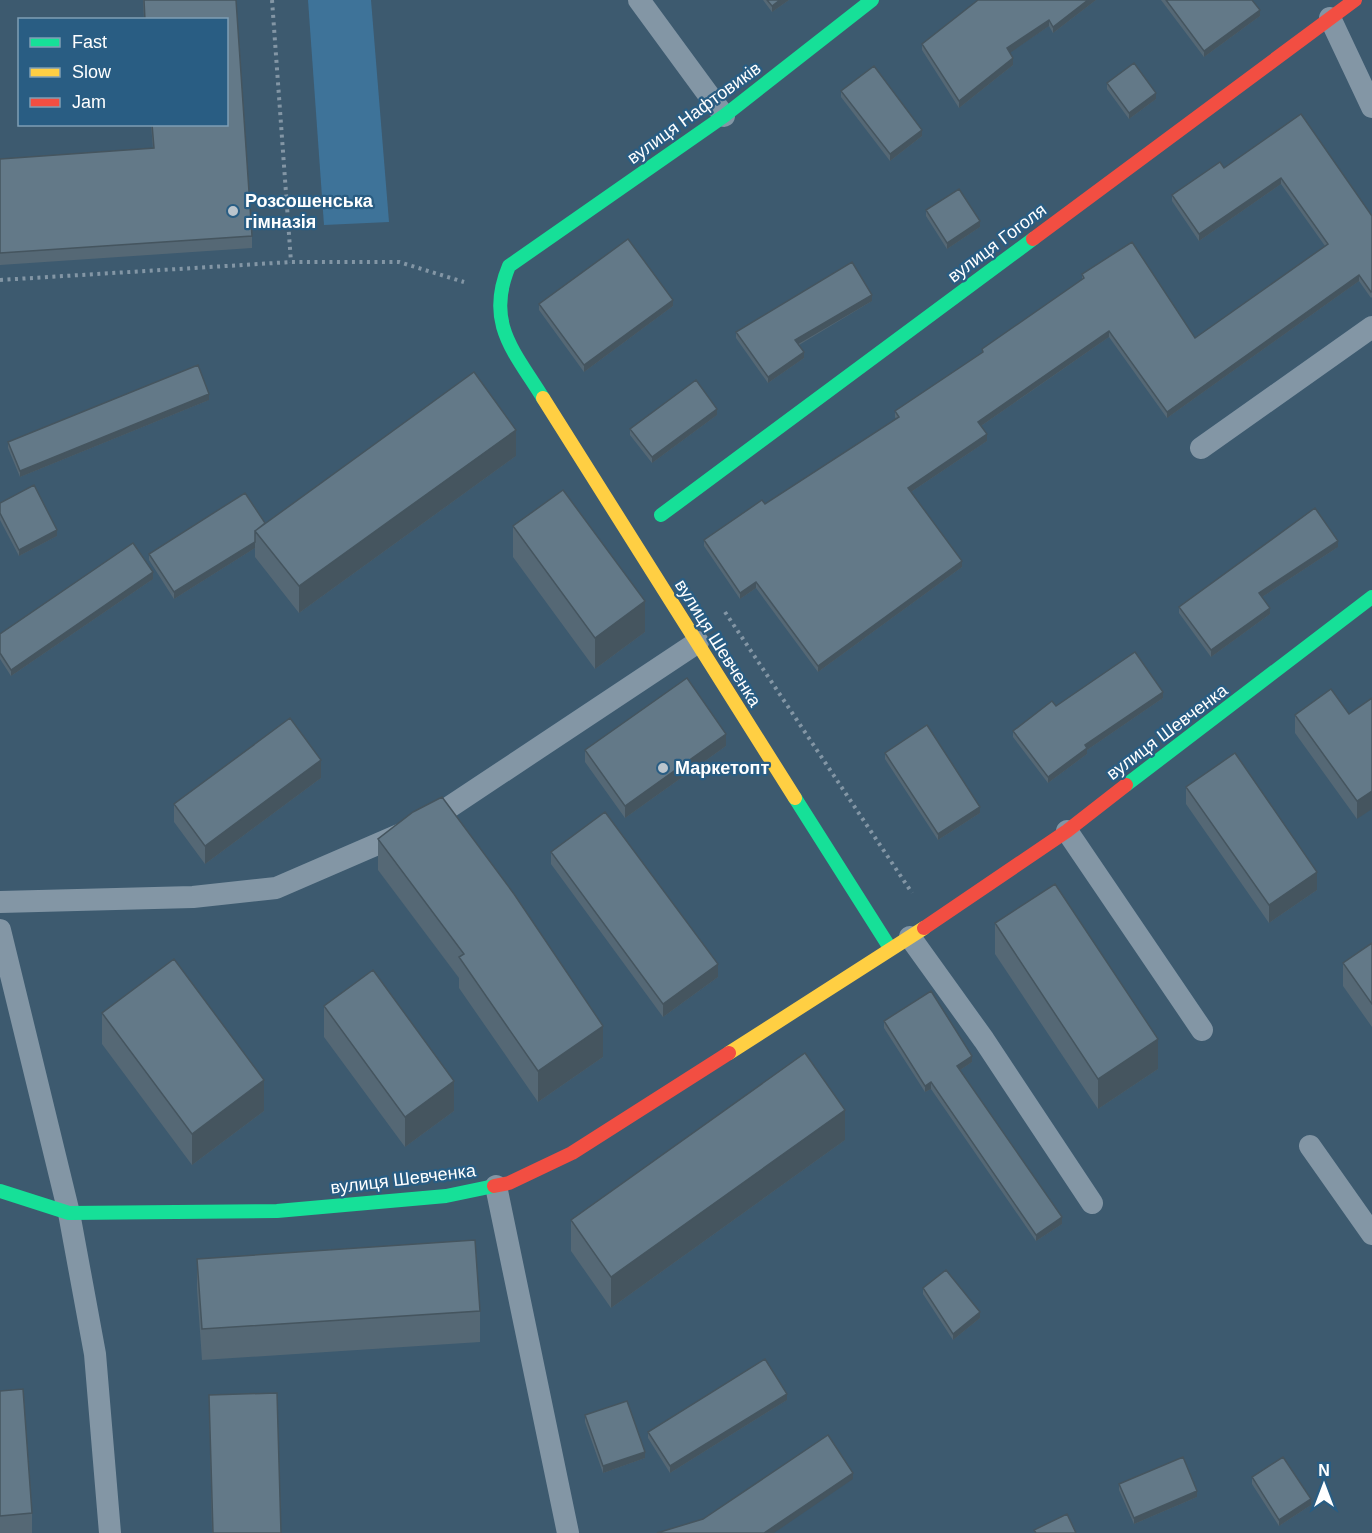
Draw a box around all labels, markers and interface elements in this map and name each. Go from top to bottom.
legend [18,18,228,126]
text: Fast [72,32,107,52]
street label: вулиця Нафтовиків [623,58,765,168]
text: Slow [72,62,112,82]
text: Jam [72,92,106,112]
place label: Розсошенська гімназія [245,191,374,232]
street label: вулиця Гоголя [944,200,1050,286]
marker: Розсошенська гімназія [226,204,240,218]
street label: вулиця Шевченка [671,576,766,711]
street label: вулиця Шевченка [1103,679,1232,784]
place label: Маркетопт [675,758,769,778]
marker: Маркетопт [656,761,670,775]
street label: вулиця Шевченка [329,1160,478,1198]
north arrow [1294,1455,1354,1515]
text: N [1318,1462,1330,1479]

